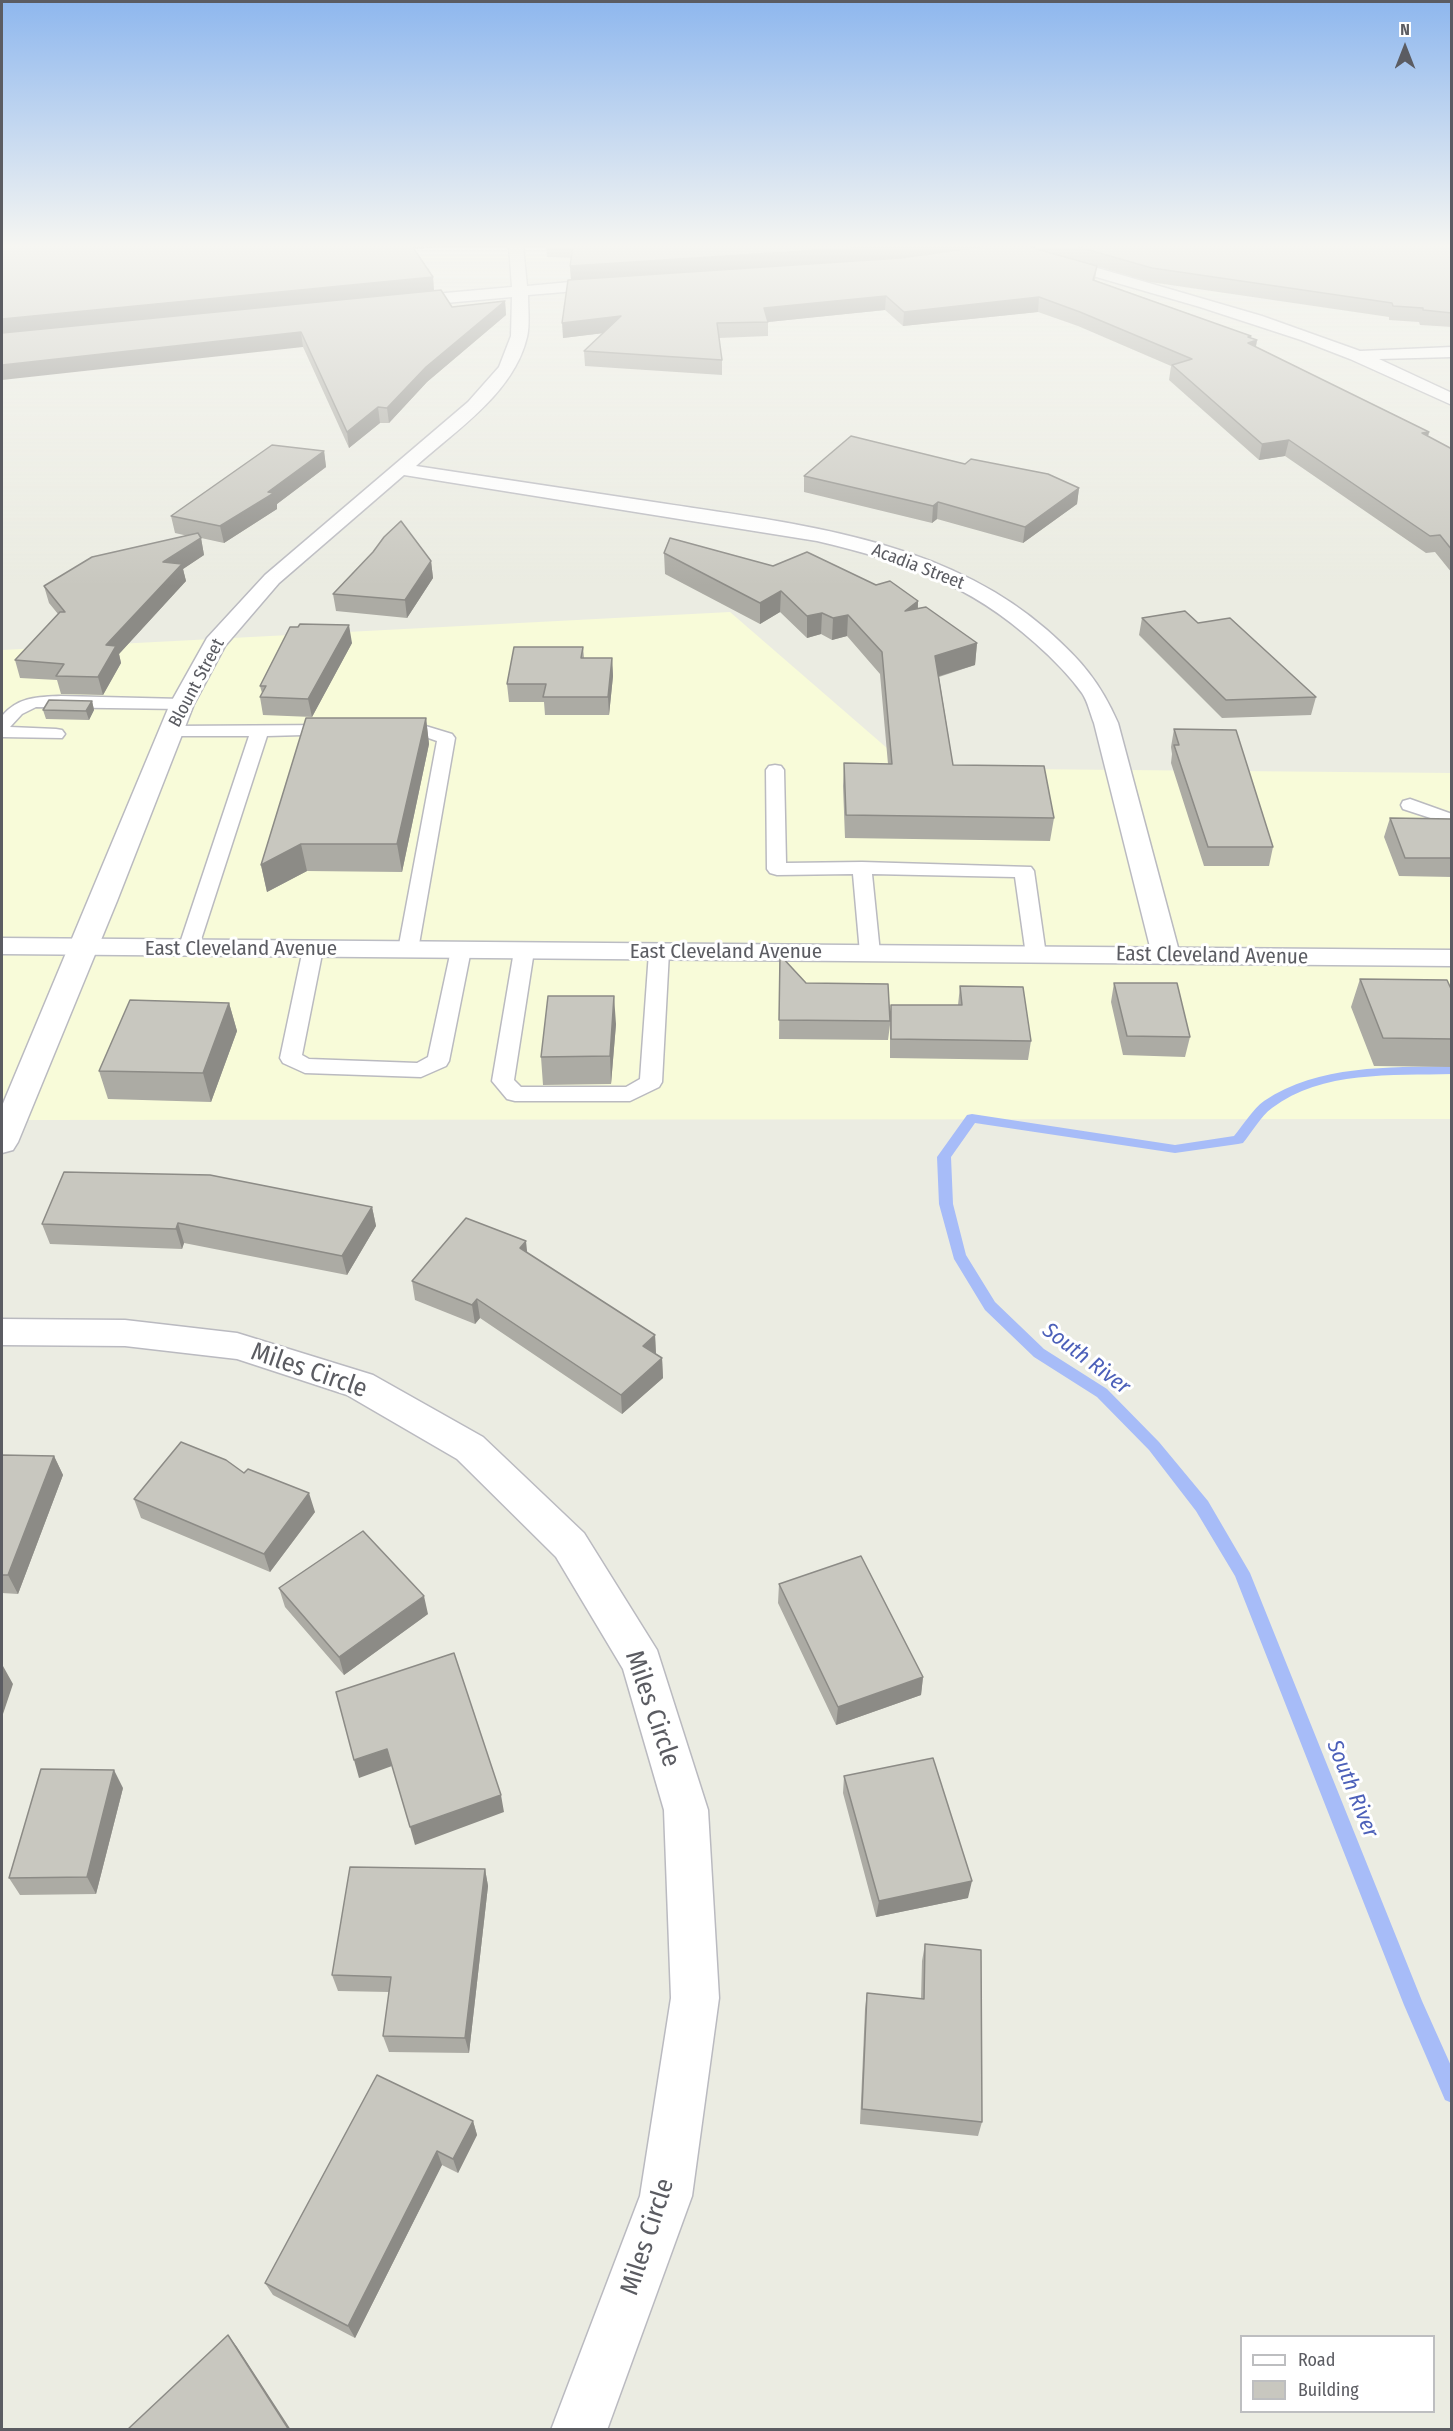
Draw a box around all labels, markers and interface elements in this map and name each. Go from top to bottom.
north arrow [1375,18,1435,78]
text: N [1400,20,1410,39]
street label: Acadia Street [869,539,967,595]
street label: Blount Street [165,635,229,731]
street label: East Cleveland Avenue [145,936,337,962]
street label: East Cleveland Avenue [630,939,822,965]
street label: East Cleveland Avenue [1116,942,1308,970]
water label: South River [1037,1318,1135,1400]
street label: Miles Circle [247,1337,371,1405]
street label: Miles Circle [618,1647,686,1771]
water label: South River [1321,1736,1383,1842]
street label: Miles Circle [615,2175,681,2299]
legend [1240,2335,1435,2413]
text: Road [1298,2349,1335,2371]
text: Building [1298,2379,1359,2401]

